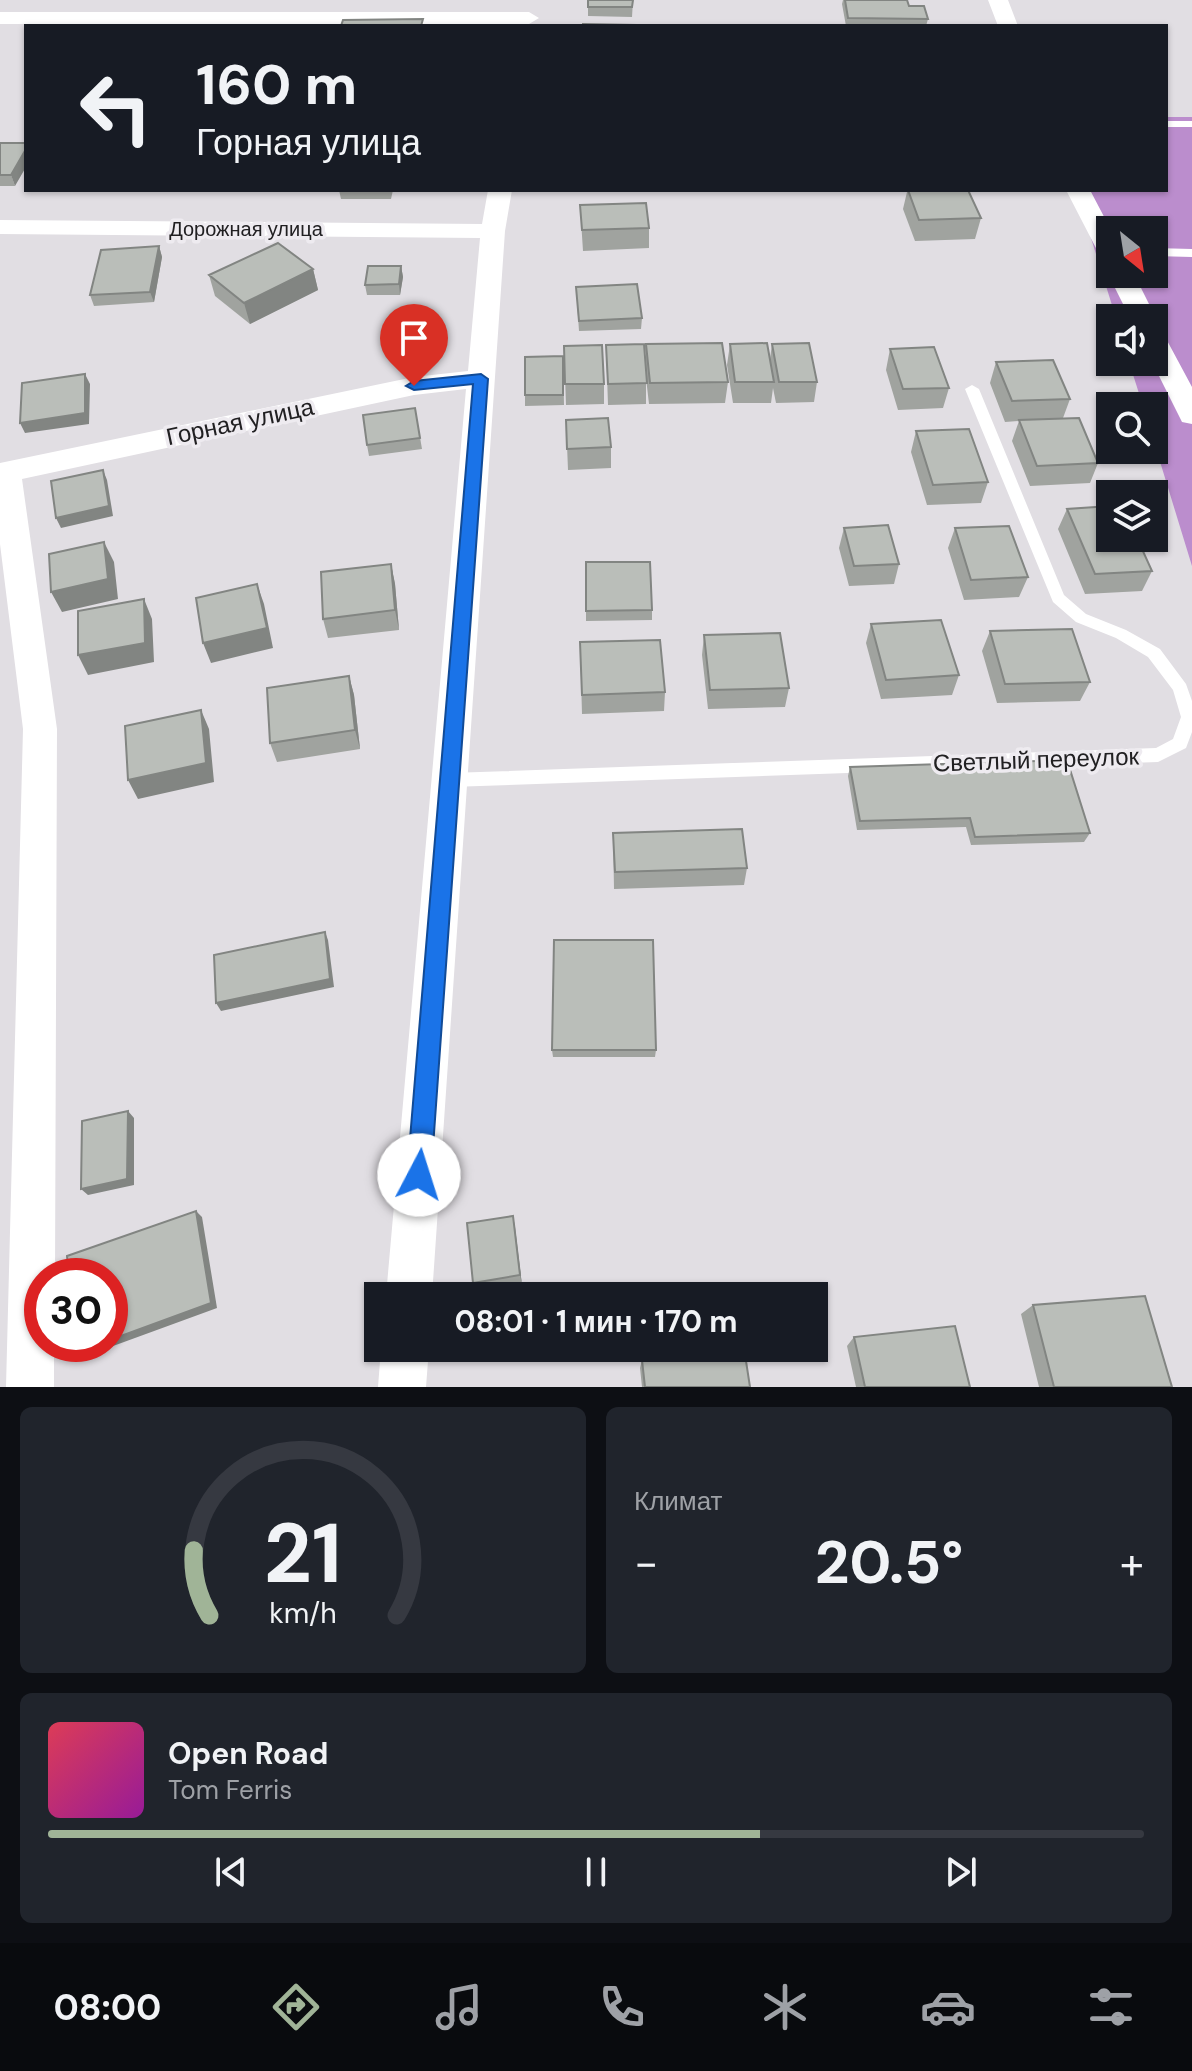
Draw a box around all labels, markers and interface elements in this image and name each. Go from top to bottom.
text: 160 m [196,48,357,121]
icon: left [64,56,168,160]
text: Горная улица [196,119,421,166]
street label: Дорожная улица [169,216,324,242]
north arrow [1096,216,1168,288]
map controls [1096,216,1168,552]
pin [380,304,448,386]
button: sound [1096,304,1168,376]
icon: arrive [392,316,436,360]
street label: Горная улица [163,391,317,452]
button: search [1096,392,1168,464]
button: layers [1096,480,1168,552]
street label: Светлый переулок [932,740,1140,779]
position arrow [377,1133,461,1217]
speed limit sign: 30 [24,1258,128,1362]
text: 08:01 · 1 мин · 170 m [454,1302,738,1341]
text: Климат [634,1484,723,1518]
text: 21 [264,1499,342,1608]
text: 20.5° [815,1523,963,1602]
text: − [634,1534,658,1592]
text: + [1120,1534,1144,1592]
text: km/h [269,1595,337,1632]
text: Open Road [168,1734,328,1773]
text: Tom Ferris [168,1773,292,1807]
icon: previous [209,1850,253,1894]
icon: pause [574,1850,618,1894]
icon: next [939,1850,983,1894]
icon: directions [268,1979,324,2035]
icon: music [431,1979,487,2035]
icon: phone [594,1979,650,2035]
icon: climate [757,1979,813,2035]
icon: car [920,1979,976,2035]
icon: filters [1083,1979,1139,2035]
text: 08:00 [53,1984,161,2031]

